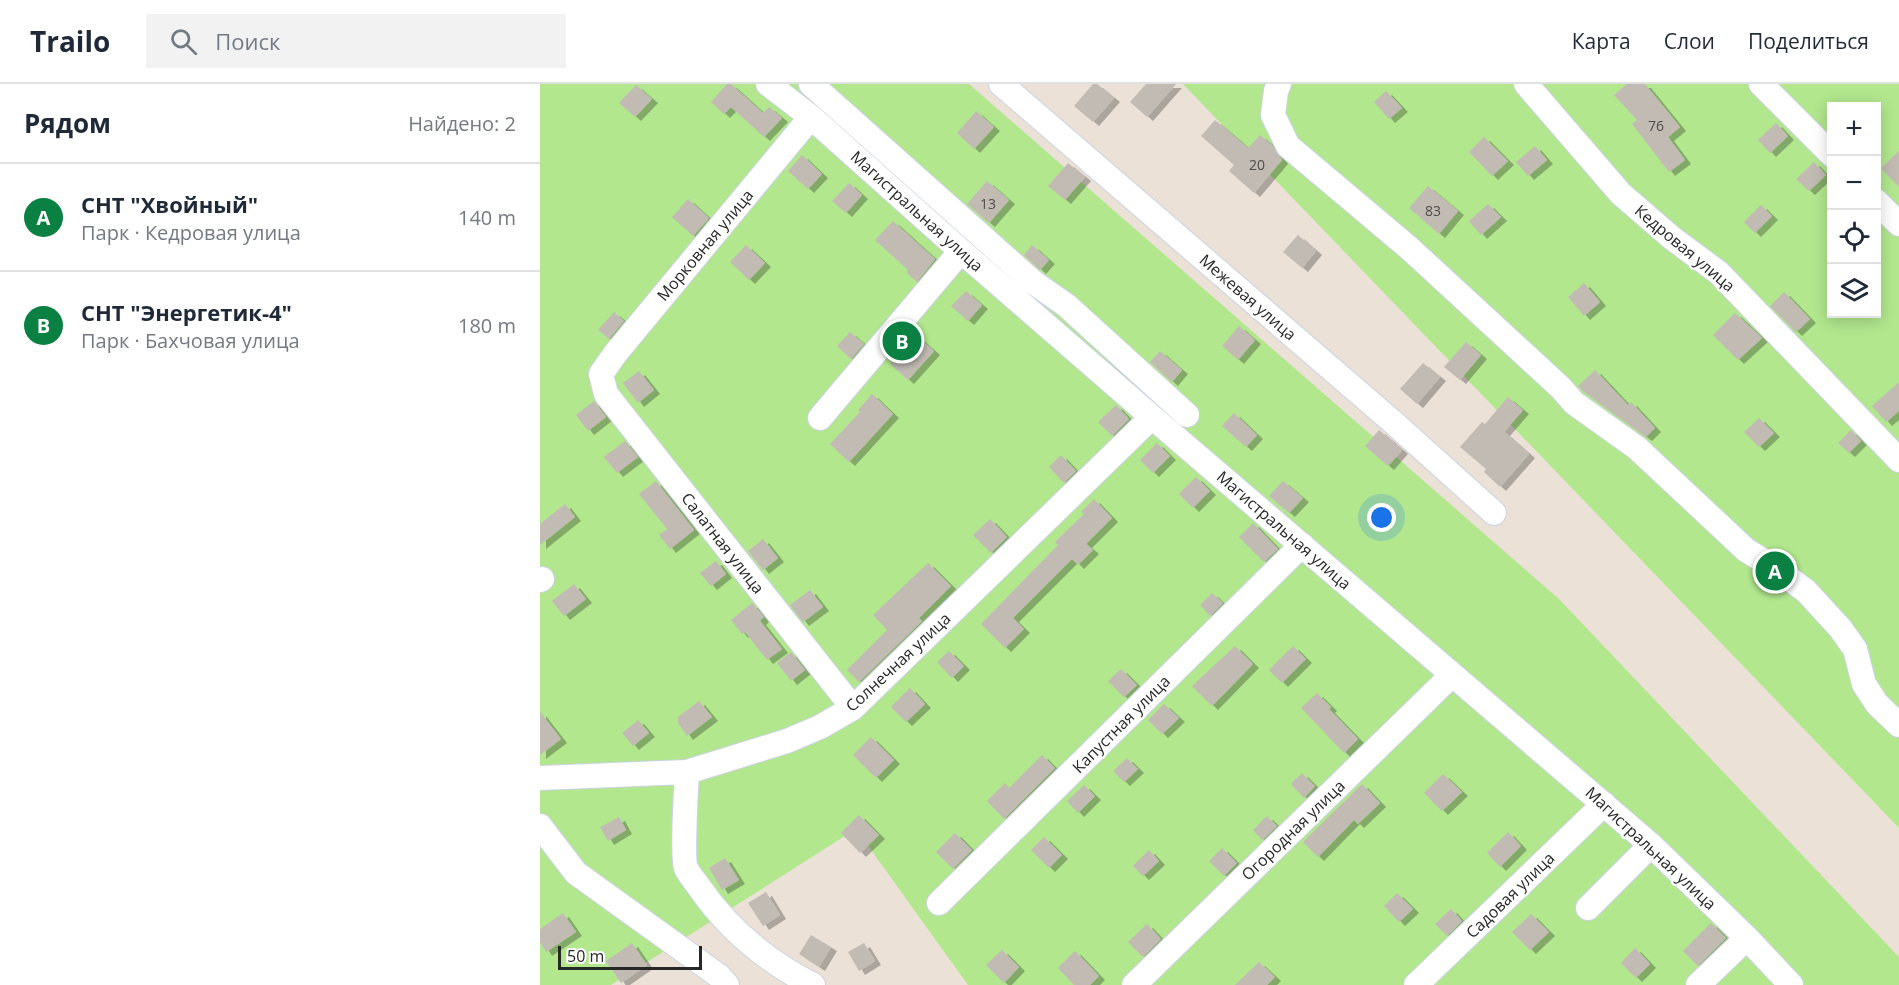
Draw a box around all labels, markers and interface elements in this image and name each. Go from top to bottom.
search box [146,14,566,68]
text: Trailo [30,22,110,60]
icon: search [167,25,200,58]
text: Поиск [215,26,280,56]
text: Карта [1572,27,1631,55]
text: Слои [1664,27,1715,55]
text: Поделиться [1748,27,1869,55]
map controls [1827,102,1881,318]
button: + [1827,102,1881,156]
text: Рядом [24,105,111,141]
text: Найдено: 2 [408,110,516,137]
house number: 76 [1648,116,1664,135]
street label: Магистральная улица [846,146,988,276]
house number: 20 [1249,155,1265,174]
button: − [1827,156,1881,210]
street label: Морковная улица [652,185,758,305]
text: СНТ "Хвойный" [81,189,258,219]
house number: 13 [980,194,996,213]
street label: Кедровая улица [1630,199,1740,297]
house number: 83 [1425,201,1441,220]
text: A [37,204,50,231]
text: 140 m [458,204,516,231]
button: locate [1827,210,1881,264]
text: Парк · Кедровая улица [81,219,301,246]
street label: Межевая улица [1195,249,1301,345]
button: layers [1827,264,1881,318]
text: СНТ "Энергетик-4" [81,297,292,327]
text: B [37,312,50,339]
text: 180 m [458,312,516,339]
pin: B [882,318,922,364]
text: Парк · Бахчовая улица [81,327,300,354]
street label: Магистральная улица [1212,466,1356,594]
street label: Салатная улица [677,488,769,598]
your location [1367,503,1396,532]
pin: A [1756,548,1794,594]
street label: Солнечная улица [841,608,955,716]
street label: Капустная улица [1067,670,1175,778]
street label: Огородная улица [1236,775,1350,885]
street label: Магистральная улица [1581,782,1721,914]
street label: Садовая улица [1461,847,1559,943]
scale bar [558,943,702,970]
text: 50 m [567,945,604,967]

